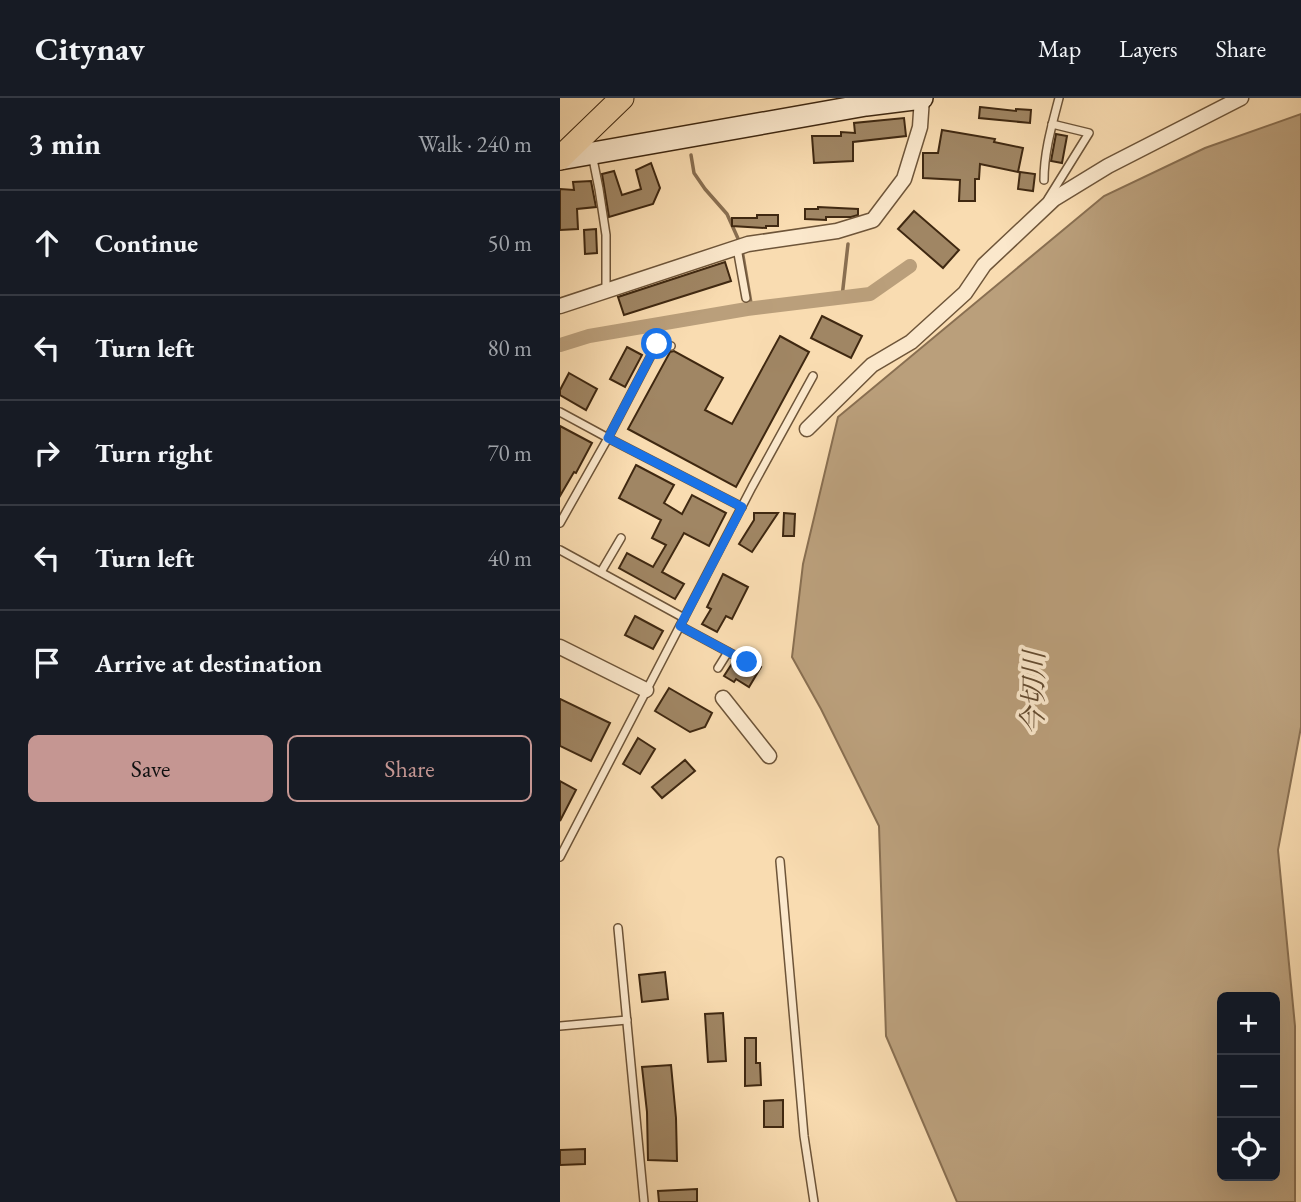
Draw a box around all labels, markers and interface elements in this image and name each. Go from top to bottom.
text: Citynav [35,27,145,70]
text: Map [1038,33,1081,64]
text: Layers [1119,33,1178,64]
text: Share [1216,33,1266,64]
text: 3 min [28,124,101,163]
text: Walk · 240 m [418,129,532,159]
icon: ahead [28,224,66,262]
text: Continue [95,226,198,260]
text: 50 m [487,228,532,258]
route start [641,328,672,359]
icon: left [28,329,66,367]
text: Turn left [95,331,194,365]
text: 80 m [487,333,532,363]
icon: right [28,434,66,472]
text: Turn right [95,436,213,470]
text: 70 m [487,438,532,468]
icon: left [28,539,66,577]
text: Turn left [95,541,194,575]
text: 40 m [487,543,532,573]
icon: arrive [28,644,66,682]
text: Arrive at destination [95,646,322,680]
route end [731,646,762,677]
water label: 今切川 [1014,648,1052,735]
button: Save [28,735,273,802]
button: Share [287,735,532,802]
map controls [1217,992,1280,1181]
button: + [1217,992,1280,1055]
button: − [1217,1055,1280,1118]
button: locate [1217,1118,1280,1181]

